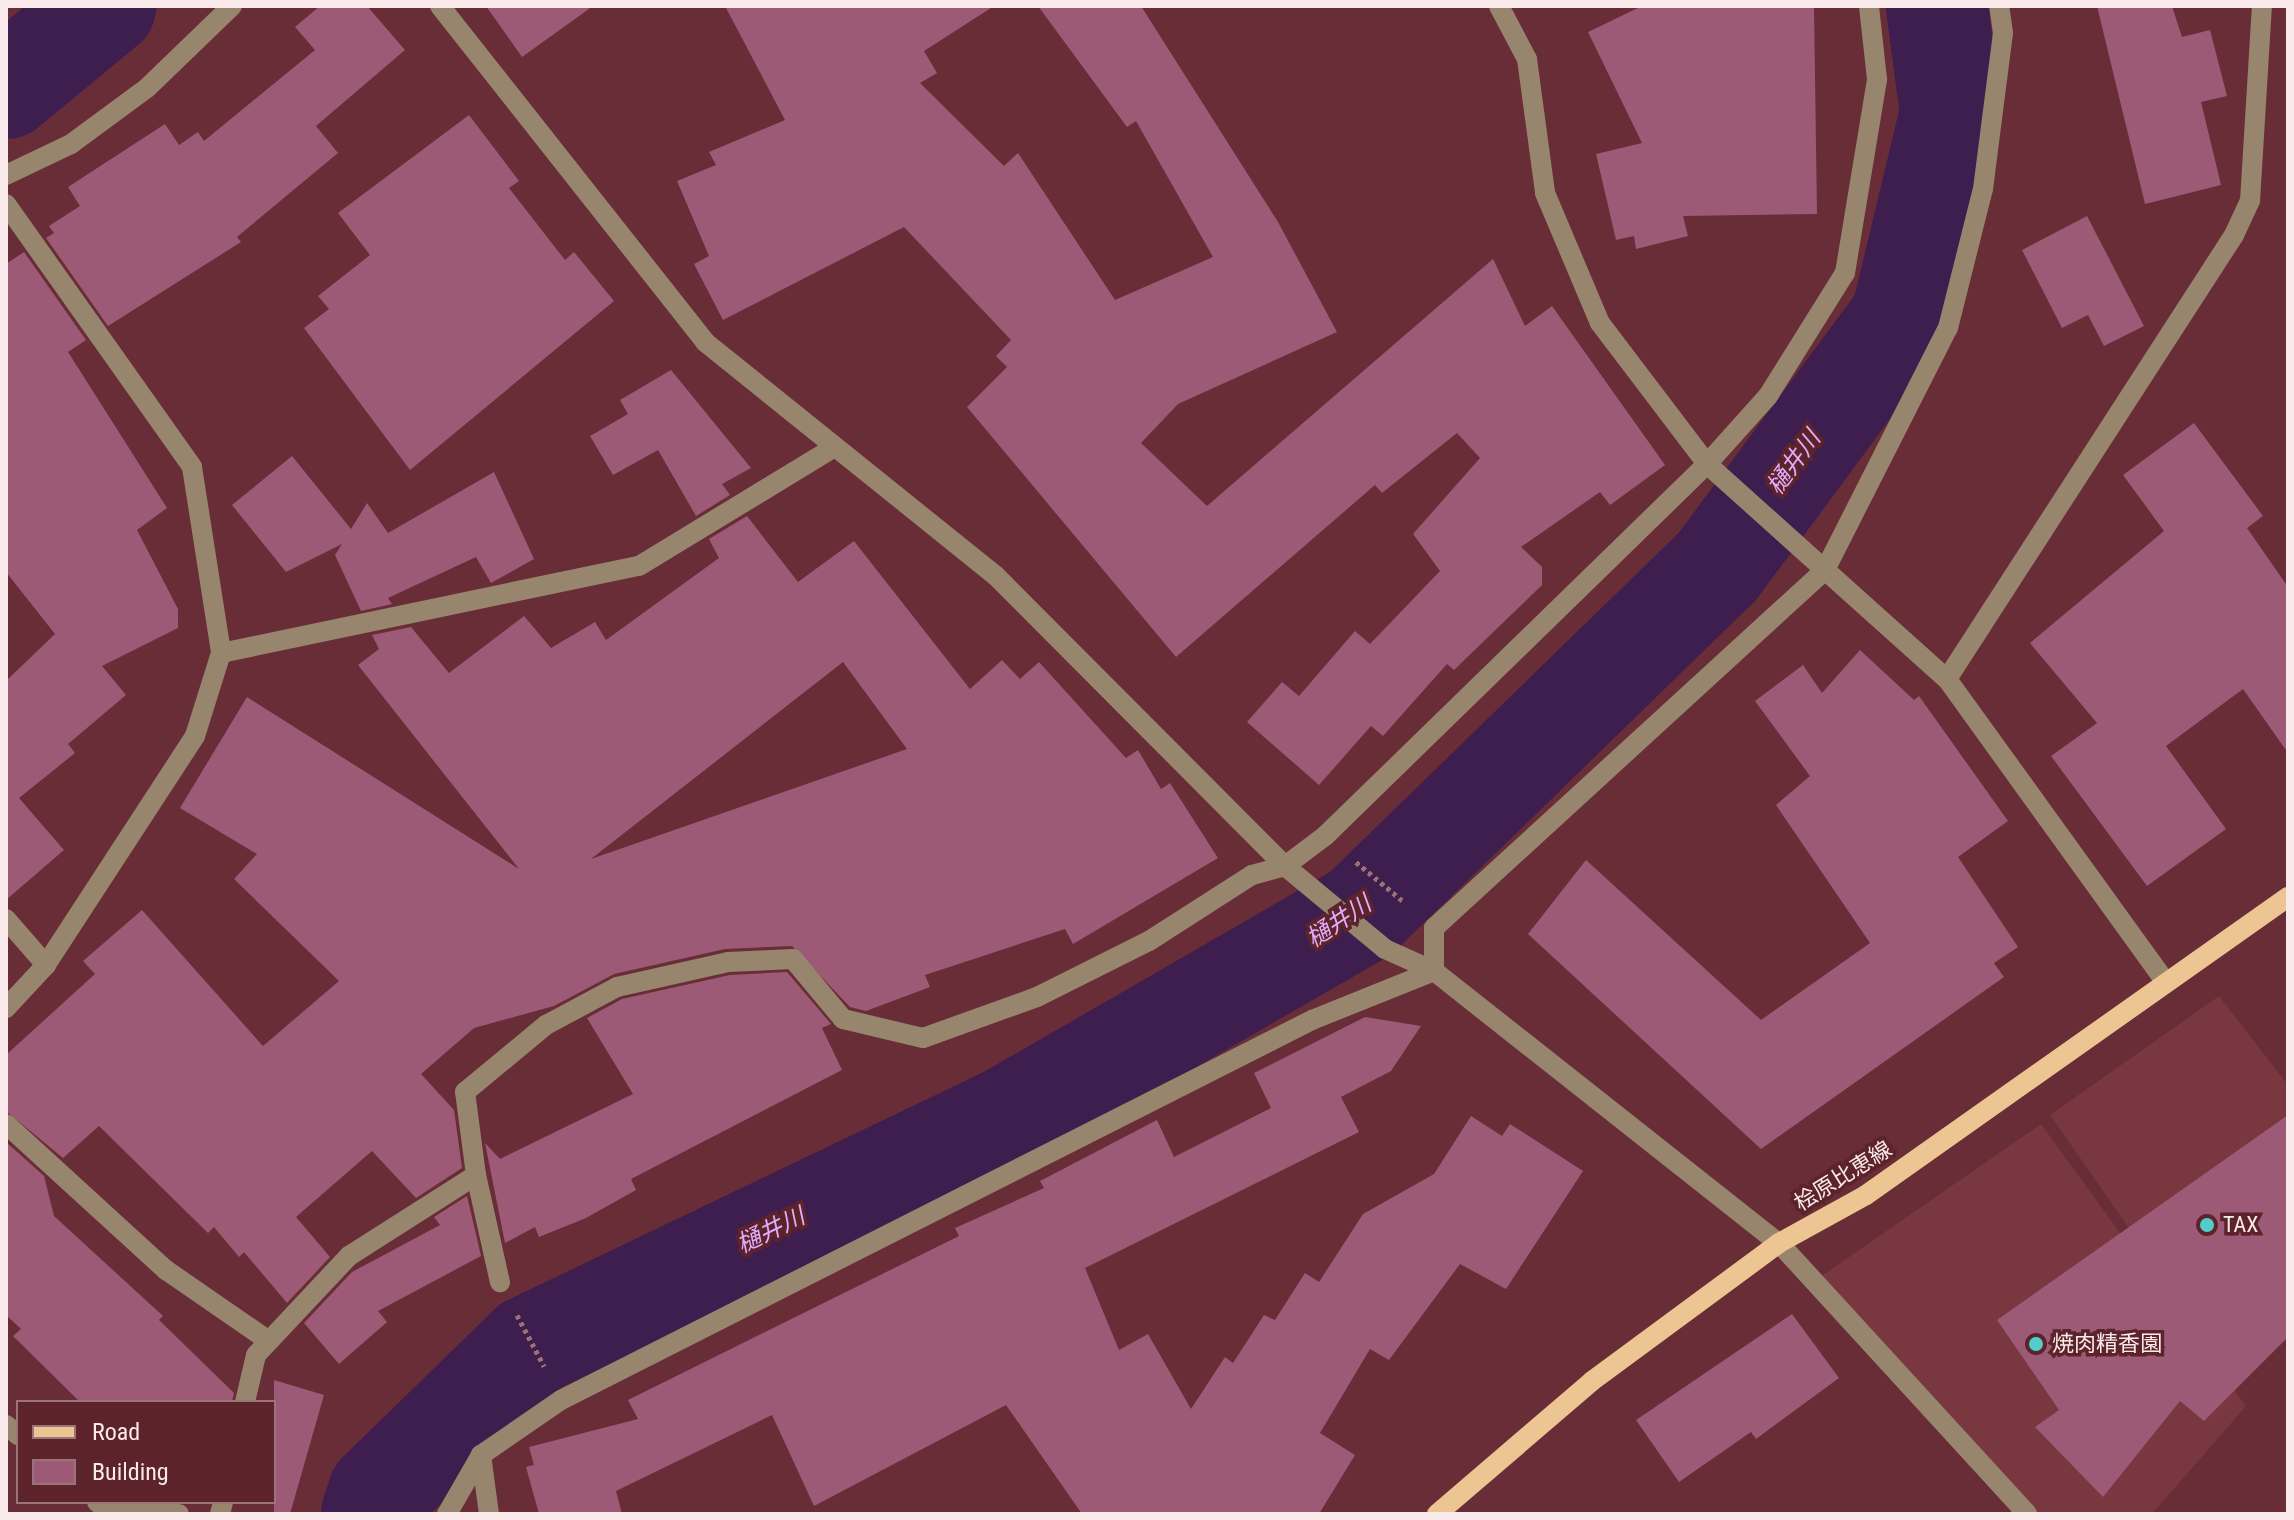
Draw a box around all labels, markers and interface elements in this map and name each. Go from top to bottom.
water label: 樋井川 [1761,425,1827,501]
water label: 樋井川 [1301,890,1377,954]
street label: 桧原比恵線 [1789,1136,1897,1216]
water label: 樋井川 [732,1202,810,1260]
place label: TAX [2223,1212,2258,1238]
marker: TAX [2198,1216,2216,1234]
place label: 焼肉精香園 [2052,1331,2162,1357]
marker: 焼肉精香園 [2027,1335,2045,1353]
legend [16,1400,276,1504]
text: Road [92,1418,140,1446]
text: Building [92,1458,169,1486]

